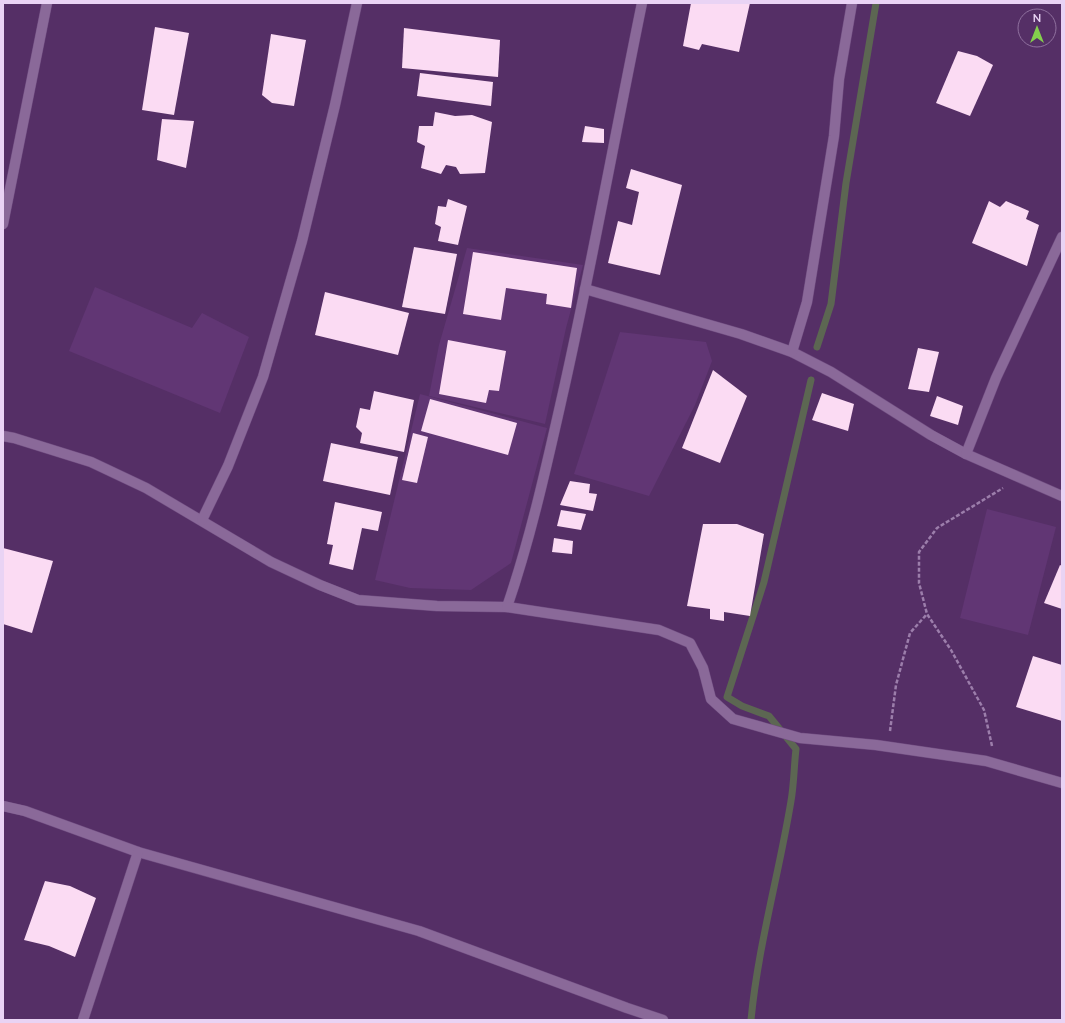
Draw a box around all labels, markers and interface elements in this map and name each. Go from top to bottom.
north arrow [1017,8,1057,48]
text: N [1033,11,1041,24]

